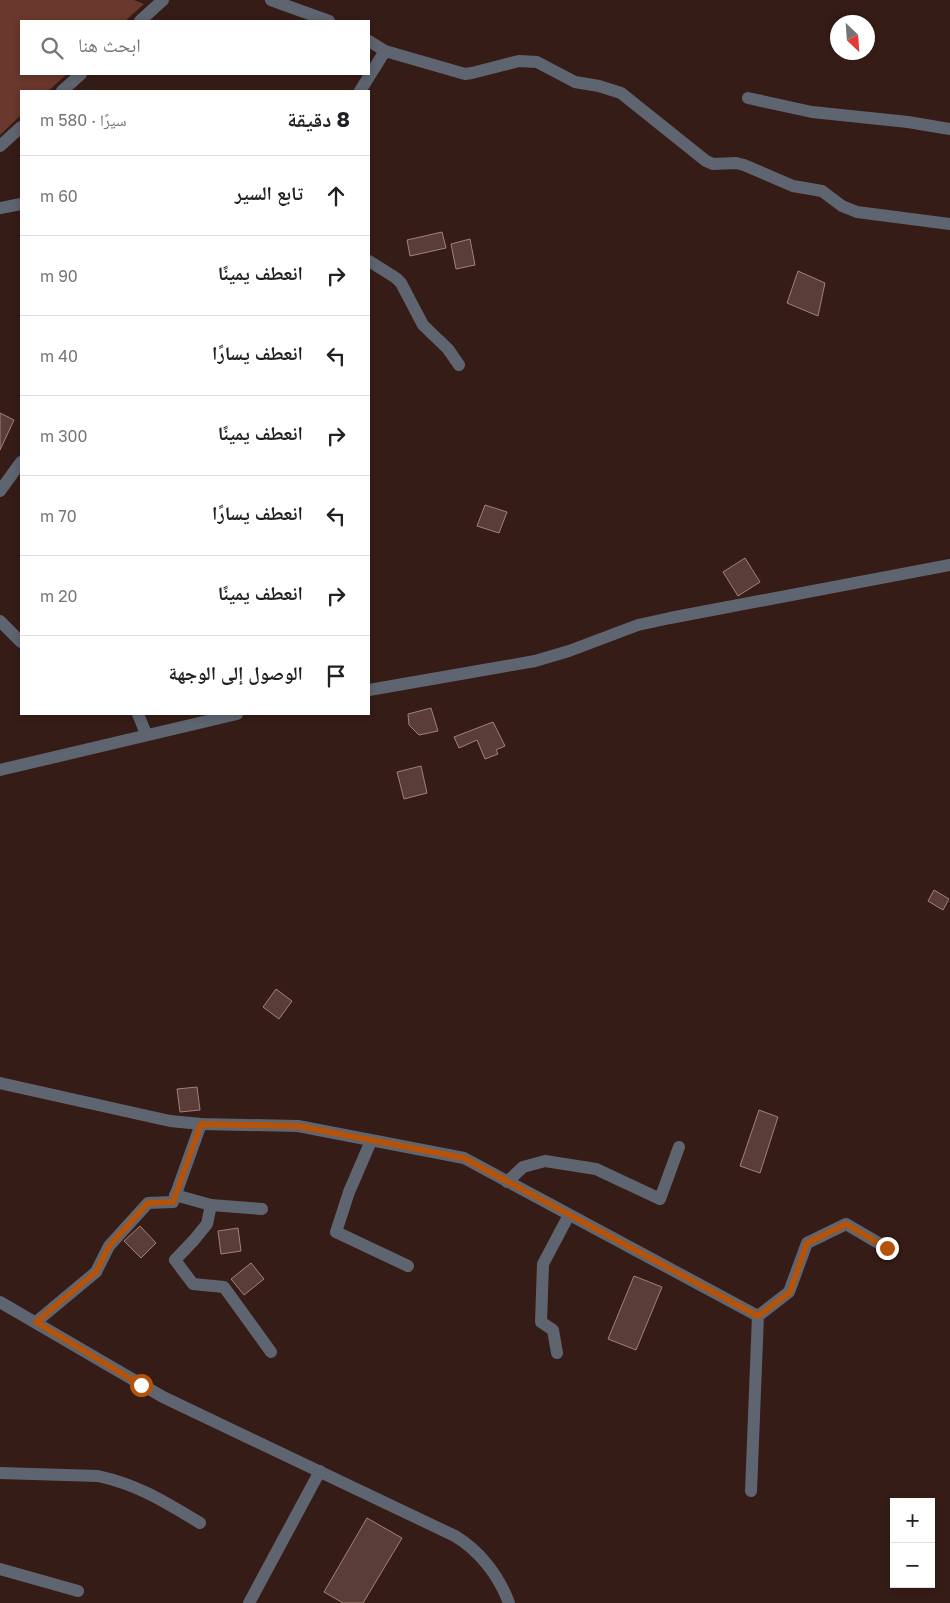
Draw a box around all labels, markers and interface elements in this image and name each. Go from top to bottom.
north arrow [830,15,875,60]
search box [20,20,370,75]
text: ابحث هنا [78,33,141,56]
icon: search [38,34,66,62]
text: 8 دقيقة [287,106,350,132]
text: سيرًا · 580 m [40,110,127,130]
text: تابع السير [235,181,303,204]
icon: ahead [322,182,350,210]
text: 60 m [40,186,78,206]
text: انعطف يمينًا [218,261,303,284]
icon: right [322,262,350,290]
text: 90 m [40,266,78,286]
text: انعطف يسارًا [212,341,303,364]
icon: left [322,342,350,370]
text: 40 m [40,346,78,366]
text: انعطف يمينًا [218,421,303,444]
icon: right [322,422,350,450]
text: 300 m [40,426,87,446]
text: انعطف يسارًا [212,501,303,524]
icon: left [322,502,350,530]
text: 70 m [40,506,77,526]
text: انعطف يمينًا [218,581,303,604]
icon: right [322,582,350,610]
text: 20 m [40,586,77,606]
text: الوصول إلى الوجهة [169,661,303,684]
icon: arrive [322,662,350,690]
route end [876,1237,899,1260]
route start [130,1374,153,1397]
map controls [890,1498,935,1588]
button: + [890,1498,935,1543]
button: − [890,1543,935,1588]

